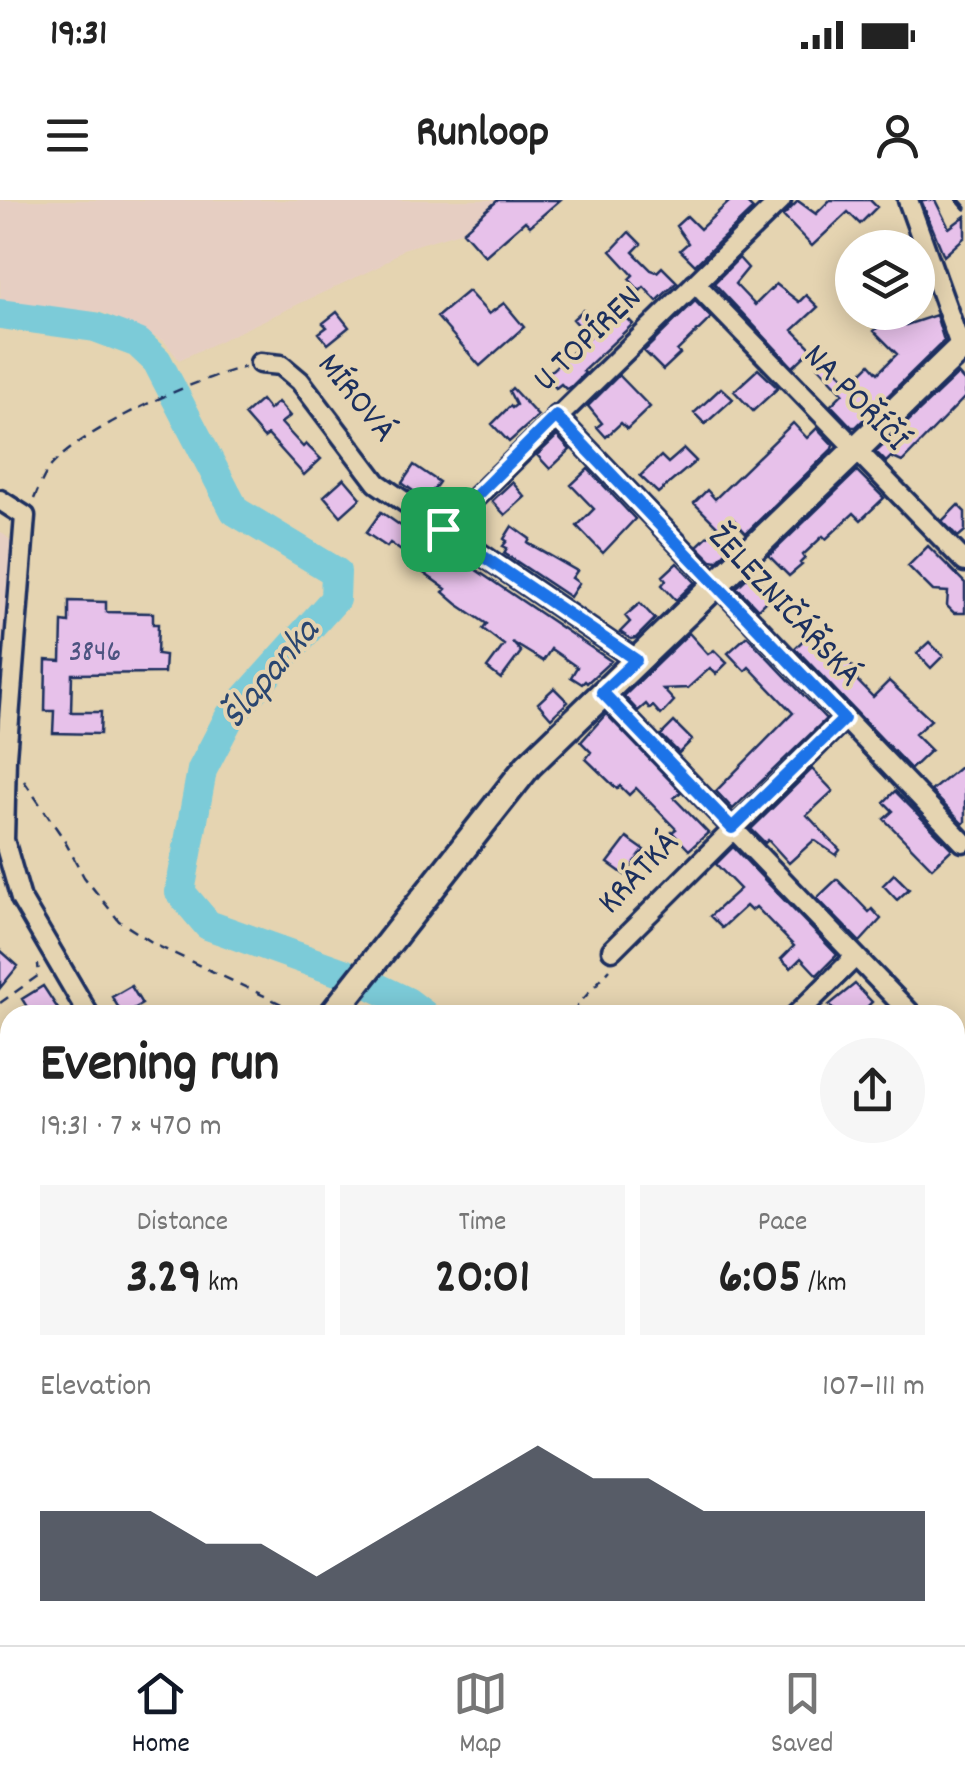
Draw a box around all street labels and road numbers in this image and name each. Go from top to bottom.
street label: U TOPÍREN [523,275,655,405]
street label: NA POŘÍČÍ [790,334,919,465]
street label: MÍROVÁ [303,343,407,455]
street label: ŽELEZNIČÁŘSKÁ [694,514,872,700]
street label: KRÁTKÁ [587,821,693,927]

